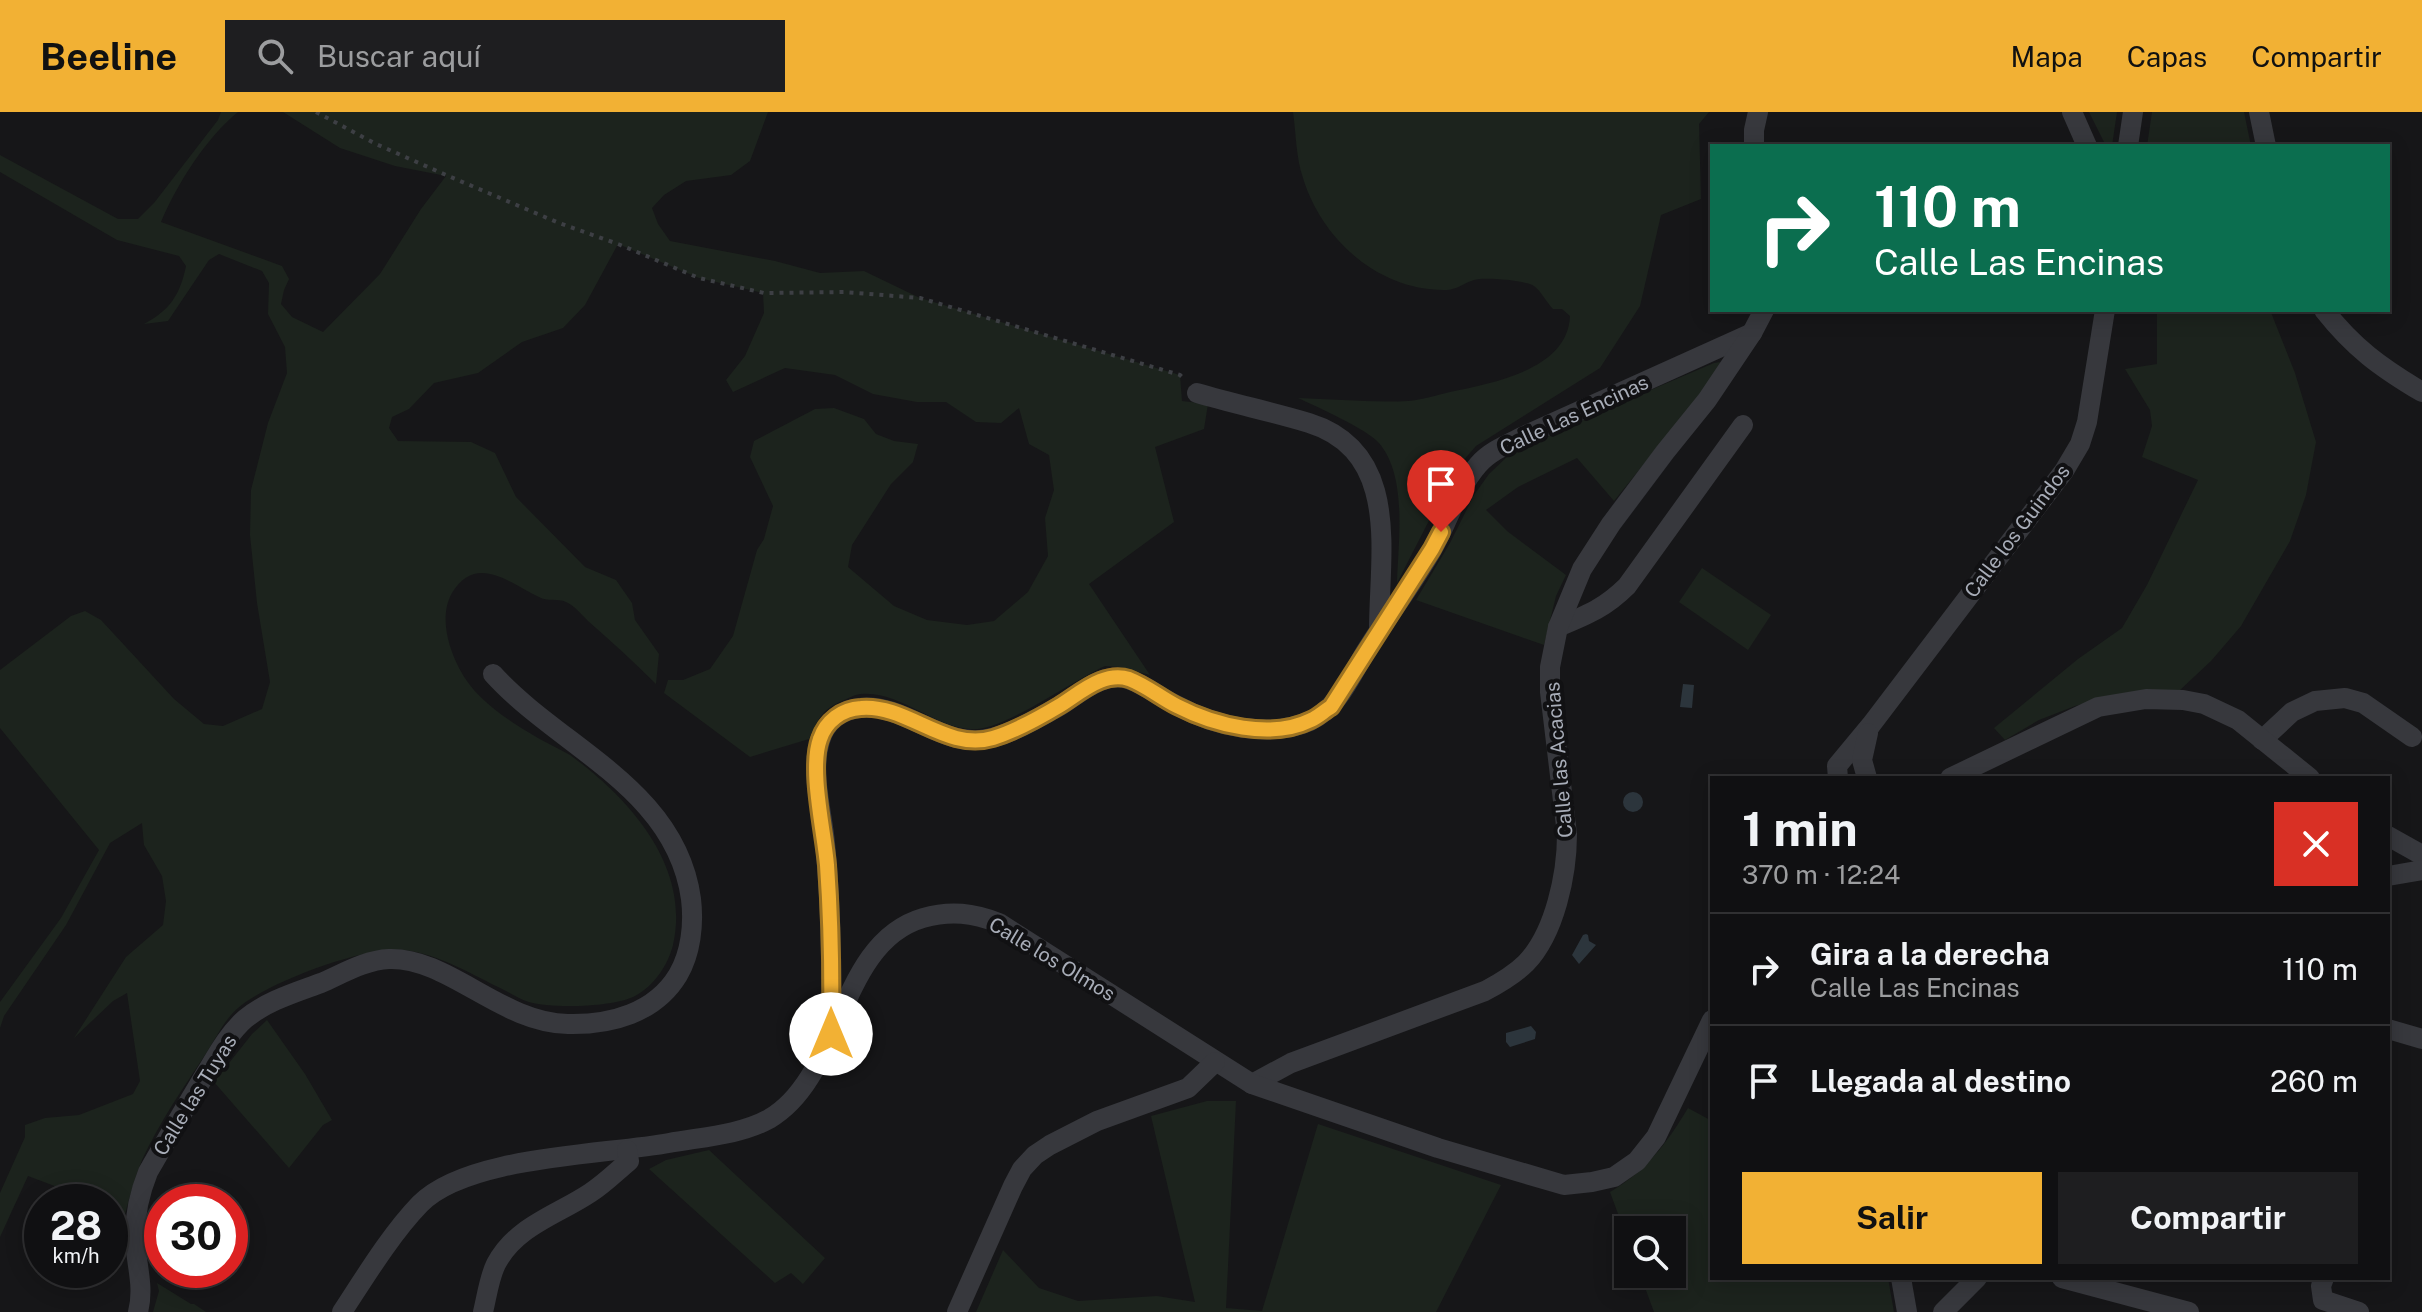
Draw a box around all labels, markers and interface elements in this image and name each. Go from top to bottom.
search box [225,20,785,92]
text: Beeline [40,34,177,79]
icon: search [253,34,297,78]
text: Buscar aquí [317,38,481,74]
text: Mapa [2010,40,2083,73]
text: Capas [2127,40,2207,73]
text: Compartir [2251,40,2382,73]
text: 110 m [1874,174,2021,240]
icon: right [1742,176,1846,280]
text: Calle Las Encinas [1874,241,2164,283]
street label: Calle Las Encinas [1496,370,1652,460]
pin [1407,450,1475,532]
street label: Calle los Guindos [1959,460,2075,602]
icon: arrive [1419,462,1463,506]
street label: Calle las Acacias [1540,681,1578,839]
text: 1 min [1742,800,1858,857]
button: close [2274,802,2358,886]
text: 370 m · 12:24 [1742,859,1900,890]
street label: Calle los Olmos [985,912,1119,1006]
text: Gira a la derecha [1810,936,2050,972]
icon: right [1742,947,1786,991]
text: 110 m [2282,951,2358,987]
text: Calle Las Encinas [1810,972,2020,1003]
position arrow [789,992,873,1076]
street label: Calle las Tuyas [148,1030,242,1160]
icon: arrive [1742,1059,1786,1103]
text: Llegada al destino [1810,1063,2071,1099]
text: 260 m [2270,1063,2358,1099]
button: Salir [1742,1172,2042,1264]
button: Compartir [2058,1172,2358,1264]
speed limit sign: 30 [144,1184,248,1288]
text: 28 [50,1202,102,1249]
map controls [1614,1216,1686,1288]
button: search [1614,1216,1686,1288]
text: km/h [52,1244,100,1268]

